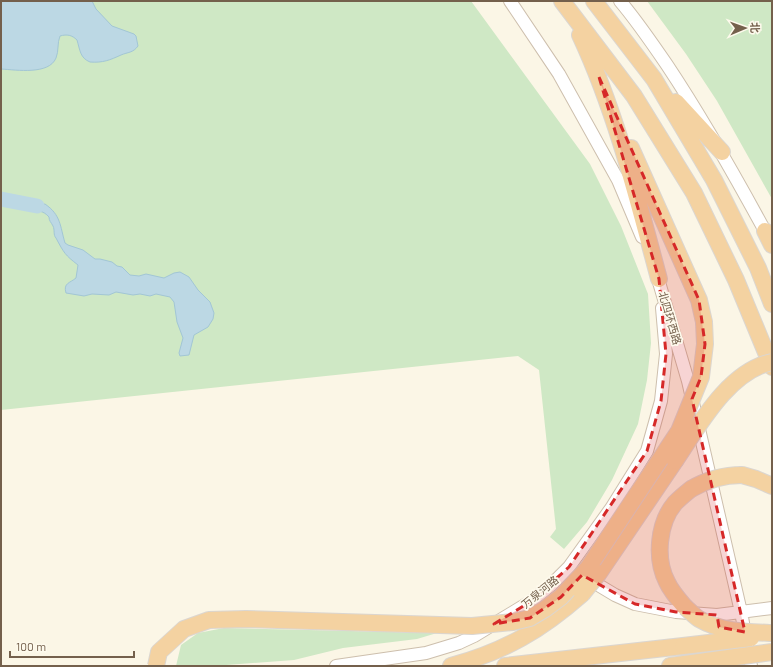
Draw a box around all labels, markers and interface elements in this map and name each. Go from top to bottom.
north arrow [725,8,765,48]
text: 北 [749,22,762,33]
street label: 北四环西路 [657,290,684,346]
street label: 万泉河路 [518,573,561,611]
scale bar [10,633,134,659]
text: 100 m [16,639,46,653]

